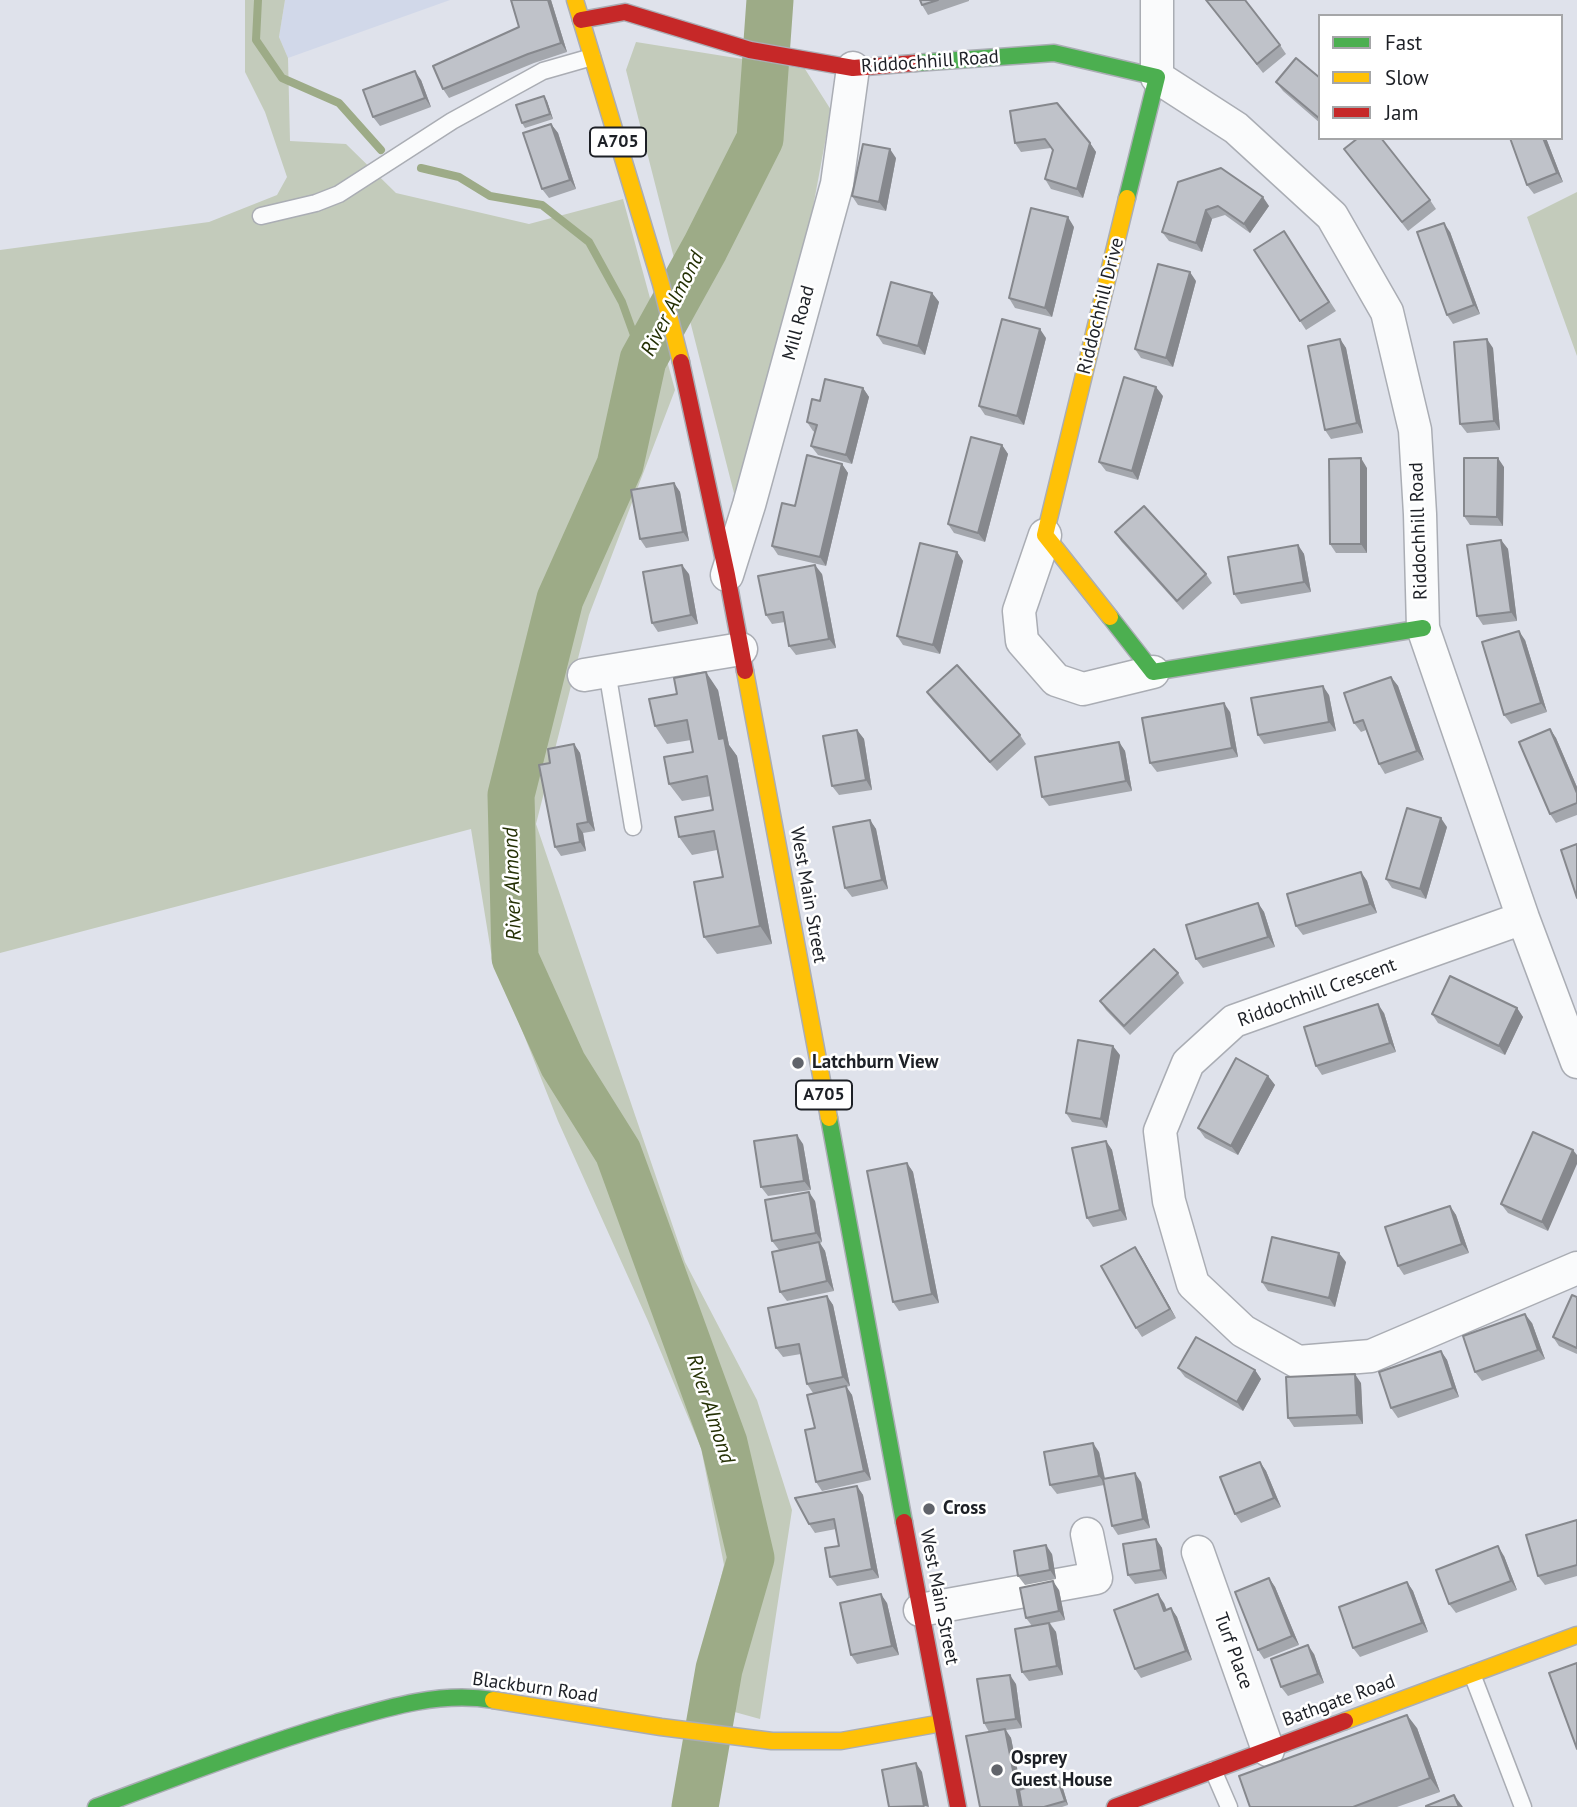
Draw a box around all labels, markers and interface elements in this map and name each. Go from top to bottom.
legend [1318,14,1563,140]
text: Fast [1385,29,1422,56]
street label: Riddochhill Road [860,46,1000,78]
text: Slow [1385,64,1429,91]
text: Jam [1385,99,1419,126]
road number: A705 [590,127,646,156]
street label: Riddochhill Drive [1073,235,1129,377]
water label: River Almond [636,248,710,360]
street label: Mill Road [778,283,820,363]
street label: Riddochhill Road [1405,462,1433,600]
street label: West Main Street [785,825,831,965]
water label: River Almond [498,827,528,941]
street label: Riddochhill Crescent [1235,954,1399,1032]
place label: Latchburn View [812,1052,938,1074]
marker: Latchburn View [790,1055,806,1071]
road number: A705 [796,1080,852,1110]
water label: River Almond [680,1351,740,1467]
place label: Cross [943,1498,986,1520]
marker: Cross [921,1501,937,1517]
street label: West Main Street [915,1527,963,1667]
street label: Turf Place [1209,1610,1257,1692]
street label: Blackburn Road [471,1668,599,1708]
street label: Bathgate Road [1280,1670,1398,1732]
place label: Osprey Guest House [1011,1748,1112,1792]
marker: Osprey Guest House [989,1762,1005,1778]

